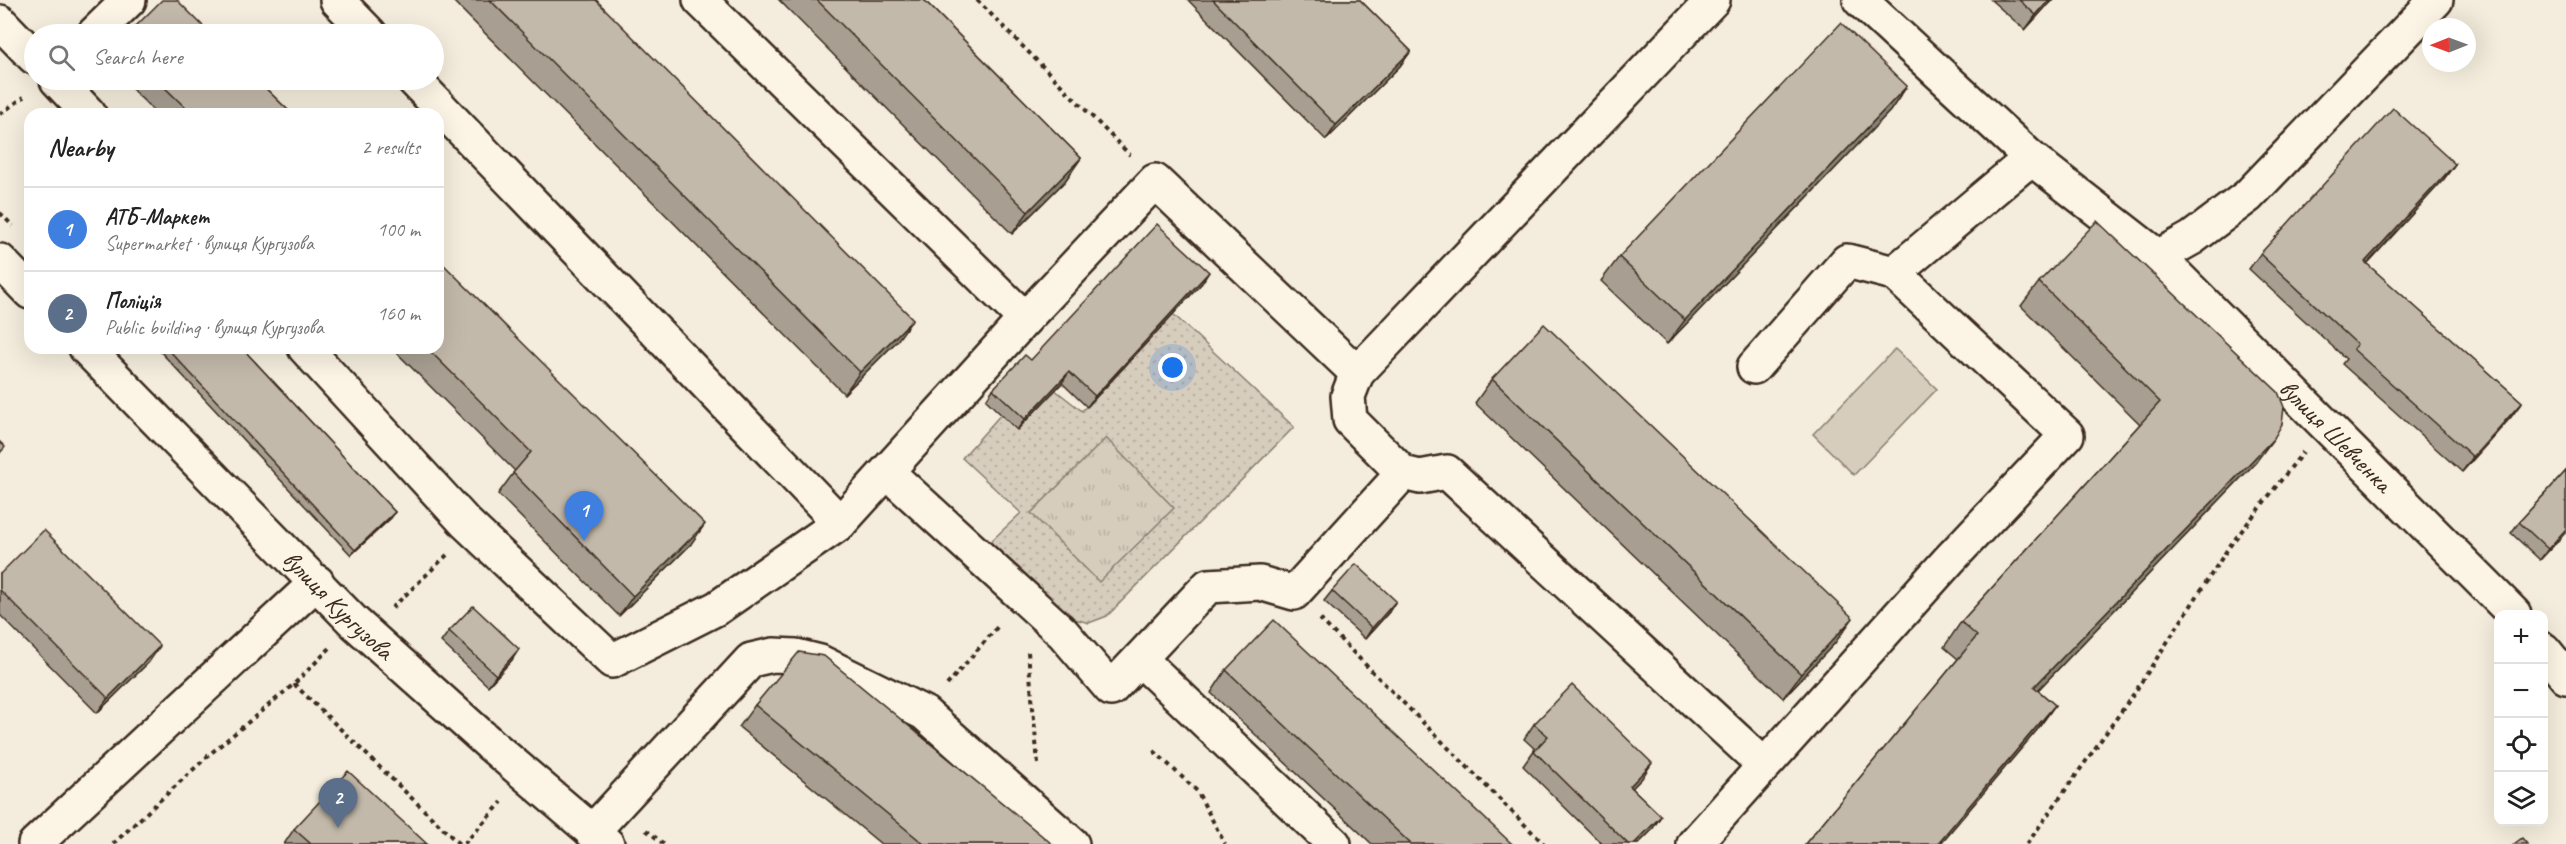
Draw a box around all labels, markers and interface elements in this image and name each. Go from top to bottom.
north arrow [2422,18,2476,72]
search box [24,24,444,90]
icon: search [45,41,78,74]
text: Search here [93,43,183,71]
text: Nearby [48,131,113,164]
text: 2 results [361,135,420,160]
text: АТБ-Маркет [105,203,210,231]
text: 1 [63,217,72,242]
text: 100 m [377,217,420,242]
text: Supermarket · вулиця Кургузова [105,231,314,256]
text: Поліція [105,287,161,315]
text: 2 [63,301,72,326]
text: 160 m [377,301,420,326]
text: Public building · вулиця Кургузова [105,315,324,340]
your location [1158,353,1187,382]
street label: вулиця Шевченка [2272,372,2401,501]
pin: 1 [564,492,604,541]
street label: вулиця Кургузова [276,543,402,668]
map controls [2494,610,2548,826]
button: + [2494,610,2548,664]
button: − [2494,664,2548,718]
button: locate [2494,718,2548,772]
button: layers [2494,772,2548,826]
pin: 2 [318,778,358,828]

